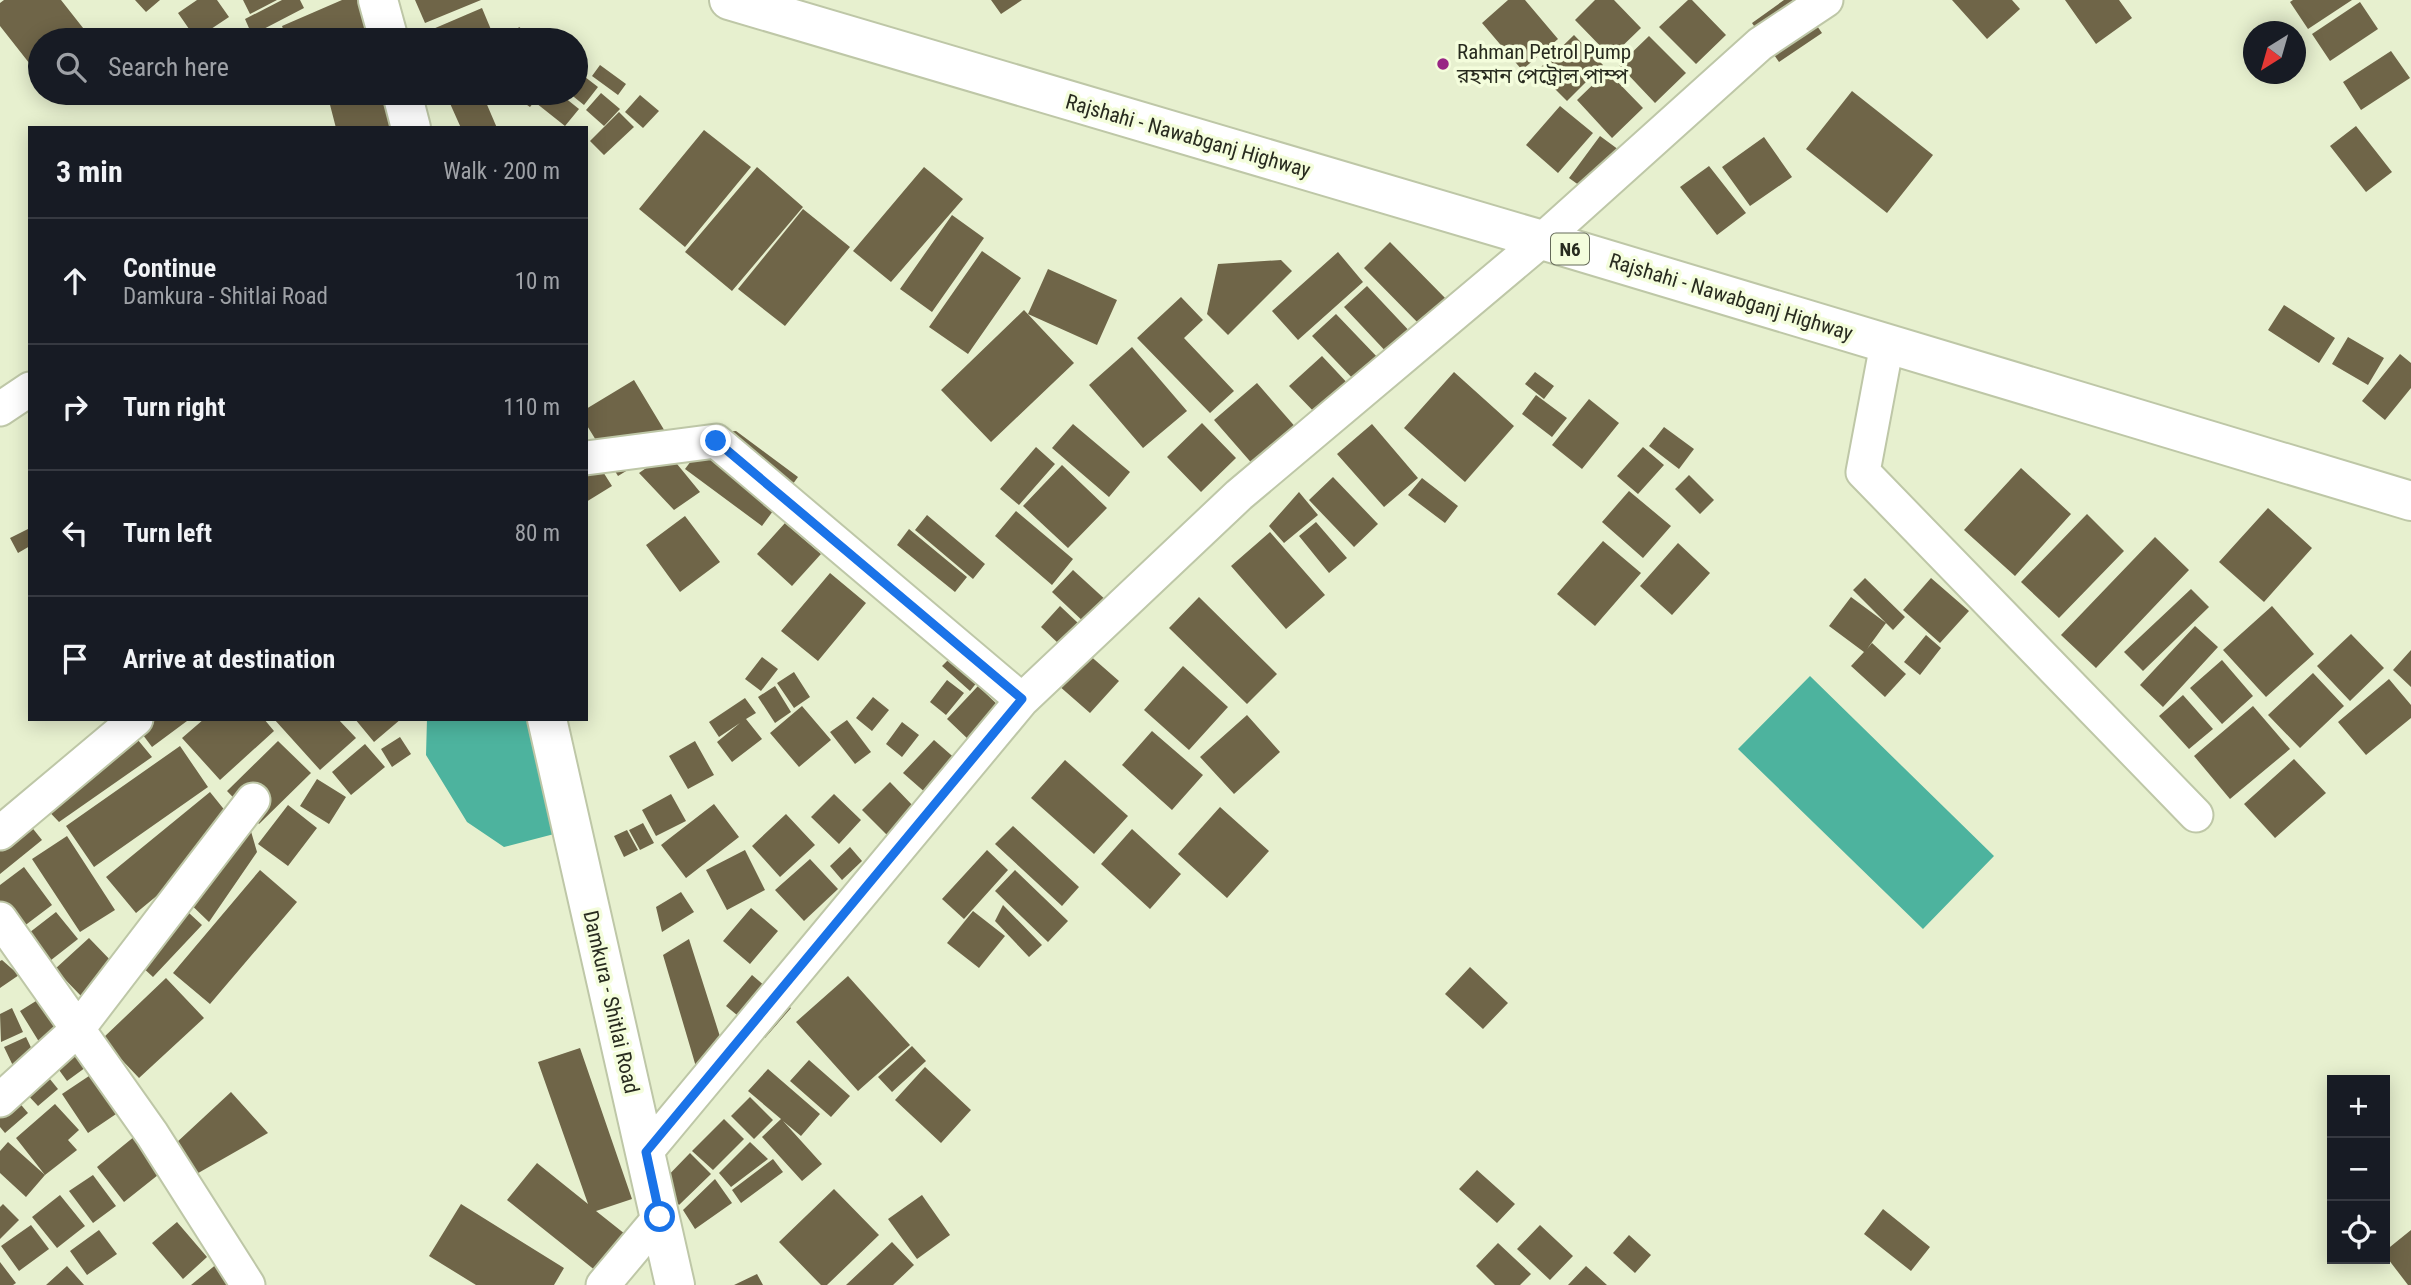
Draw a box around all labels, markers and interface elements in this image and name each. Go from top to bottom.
north arrow [2243,21,2306,84]
search box [28,28,588,105]
place label: Rahman Petrol Pump রহমান পেট্রোল পাম্প [1456,40,1631,88]
icon: search [52,48,90,86]
text: Search here [108,52,229,82]
marker: Rahman Petrol Pump রহমান পেট্রোল পাম্প [1435,56,1451,72]
street label: Rajshahi - Nawabganj Highway [1063,90,1313,183]
text: 3 min [56,154,123,189]
text: Walk · 200 m [443,158,560,185]
road number: N6 [1551,233,1589,264]
street label: Rajshahi - Nawabganj Highway [1606,248,1856,346]
text: Continue [123,253,216,283]
icon: ahead [56,262,94,300]
text: 10 m [515,268,560,295]
text: Damkura - Shitlai Road [123,283,328,310]
icon: right [56,388,94,426]
text: Turn right [123,392,225,422]
text: 110 m [503,394,560,421]
route end [700,425,731,456]
icon: left [56,514,94,552]
text: Turn left [123,518,212,548]
text: 80 m [515,520,560,547]
icon: arrive [56,640,94,678]
text: Arrive at destination [123,644,335,674]
street label: Damkura - Shitlai Road [578,908,644,1096]
map controls [2327,1075,2390,1264]
button: + [2327,1075,2390,1138]
button: − [2327,1138,2390,1201]
route start [644,1201,675,1232]
button: locate [2327,1201,2390,1264]

